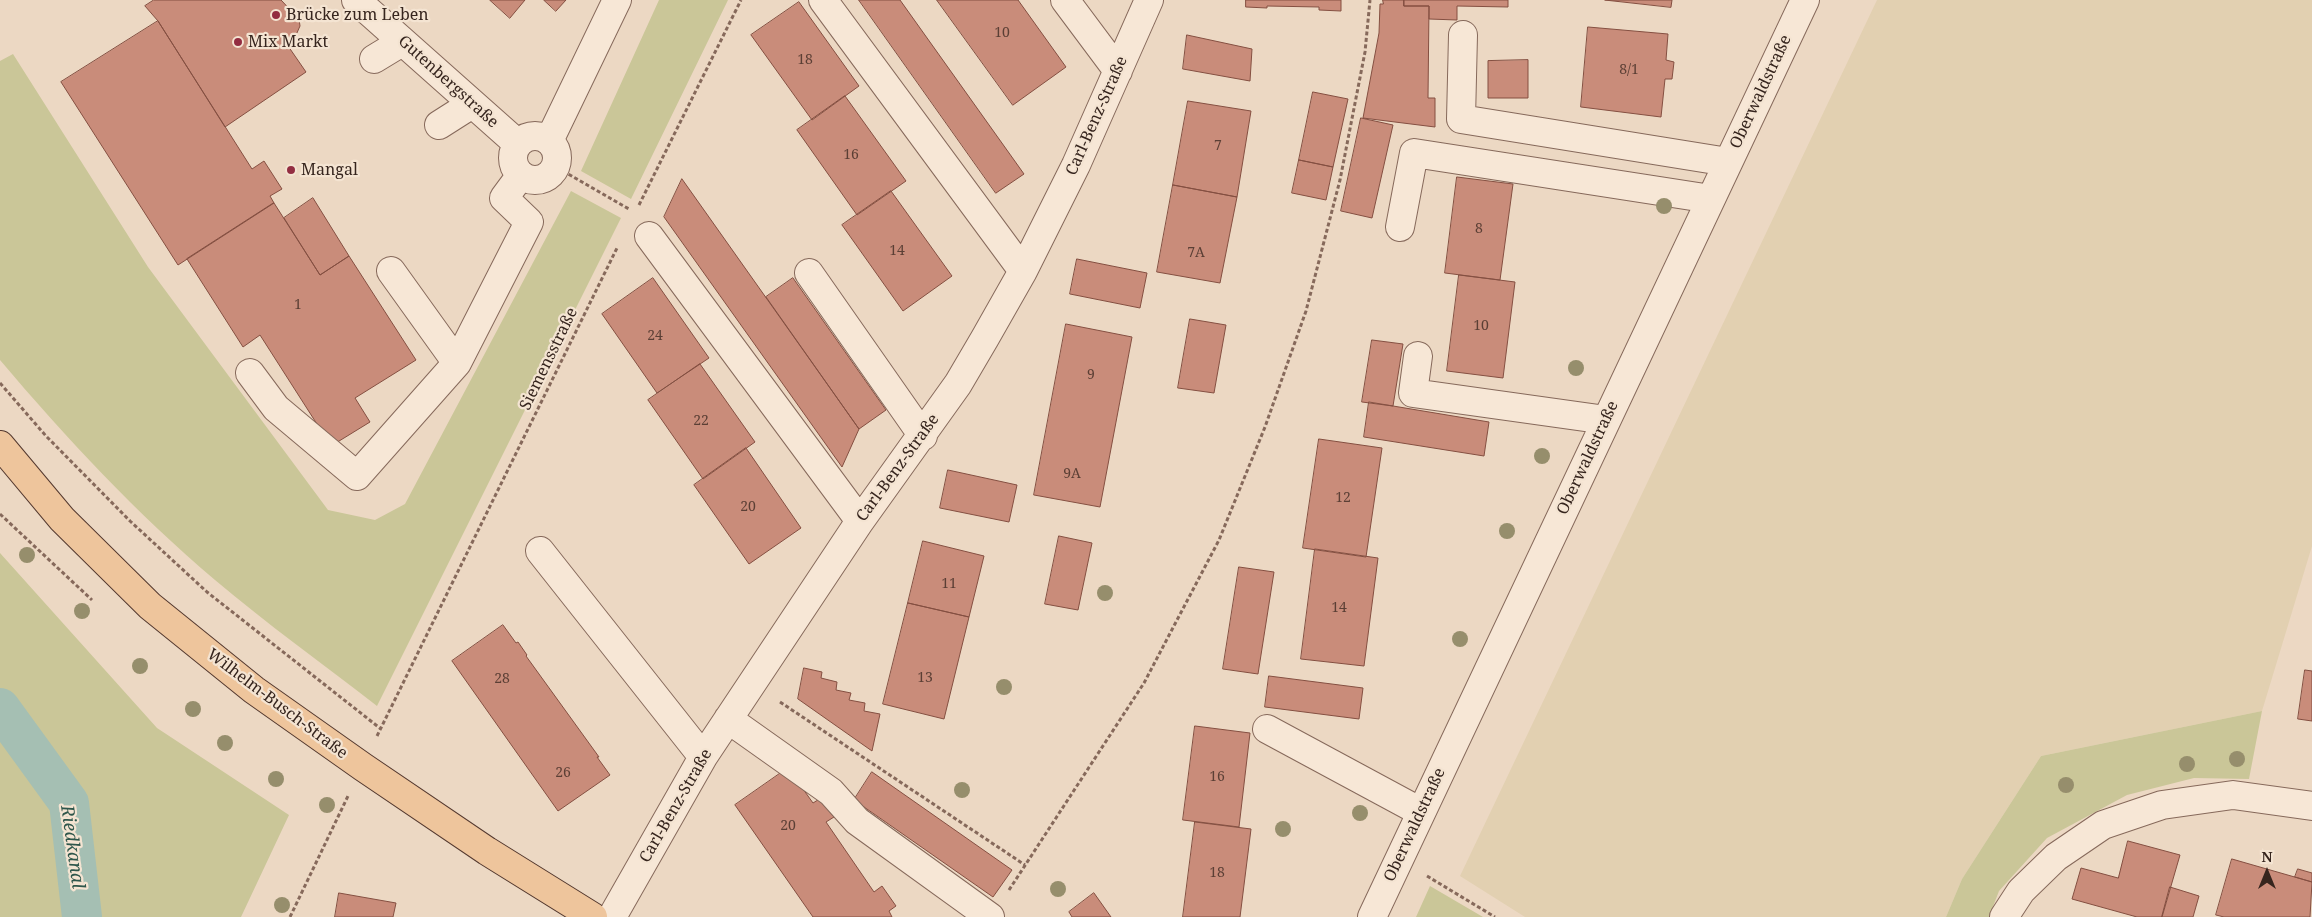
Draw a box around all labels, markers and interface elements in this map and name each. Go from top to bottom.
place label: Brücke zum Leben [286,5,429,25]
marker: Brücke zum Leben [270,9,282,21]
house number: 10 [994,25,1010,41]
place label: Mix Markt [248,32,328,52]
street label: Gutenbergstraße [394,32,502,132]
street label: Oberwaldstraße [1726,32,1796,152]
marker: Mix Markt [232,36,244,48]
house number: 18 [797,52,813,68]
street label: Carl-Benz-Straße [1062,54,1132,178]
house number: 8/1 [1619,62,1639,78]
house number: 7 [1214,138,1222,154]
house number: 16 [843,147,859,163]
place label: Mangal [301,160,358,180]
marker: Mangal [285,164,297,176]
house number: 8 [1475,221,1483,237]
house number: 14 [889,243,905,259]
house number: 7A [1187,245,1205,261]
house number: 1 [294,297,302,313]
street label: Siemensstraße [516,305,582,413]
house number: 10 [1473,318,1489,334]
house number: 24 [647,328,663,344]
house number: 9 [1087,367,1095,383]
street label: Oberwaldstraße [1553,398,1623,518]
street label: Carl-Benz-Straße [853,410,943,526]
house number: 22 [693,413,709,429]
house number: 9A [1063,466,1081,482]
house number: 12 [1335,490,1351,506]
house number: 20 [740,499,756,515]
house number: 11 [941,576,957,592]
house number: 14 [1331,600,1347,616]
street label: Wilhelm-Busch-Straße [203,645,351,763]
house number: 13 [917,670,933,686]
house number: 28 [494,671,510,687]
street label: Carl-Benz-Straße [636,746,716,866]
house number: 26 [555,765,571,781]
street label: Oberwaldstraße [1380,765,1450,885]
house number: 16 [1209,769,1225,785]
water label: Riedkanal [55,804,89,890]
house number: 20 [780,818,796,834]
north arrow [2242,847,2292,897]
text: N [2261,847,2273,866]
house number: 18 [1209,865,1225,881]

